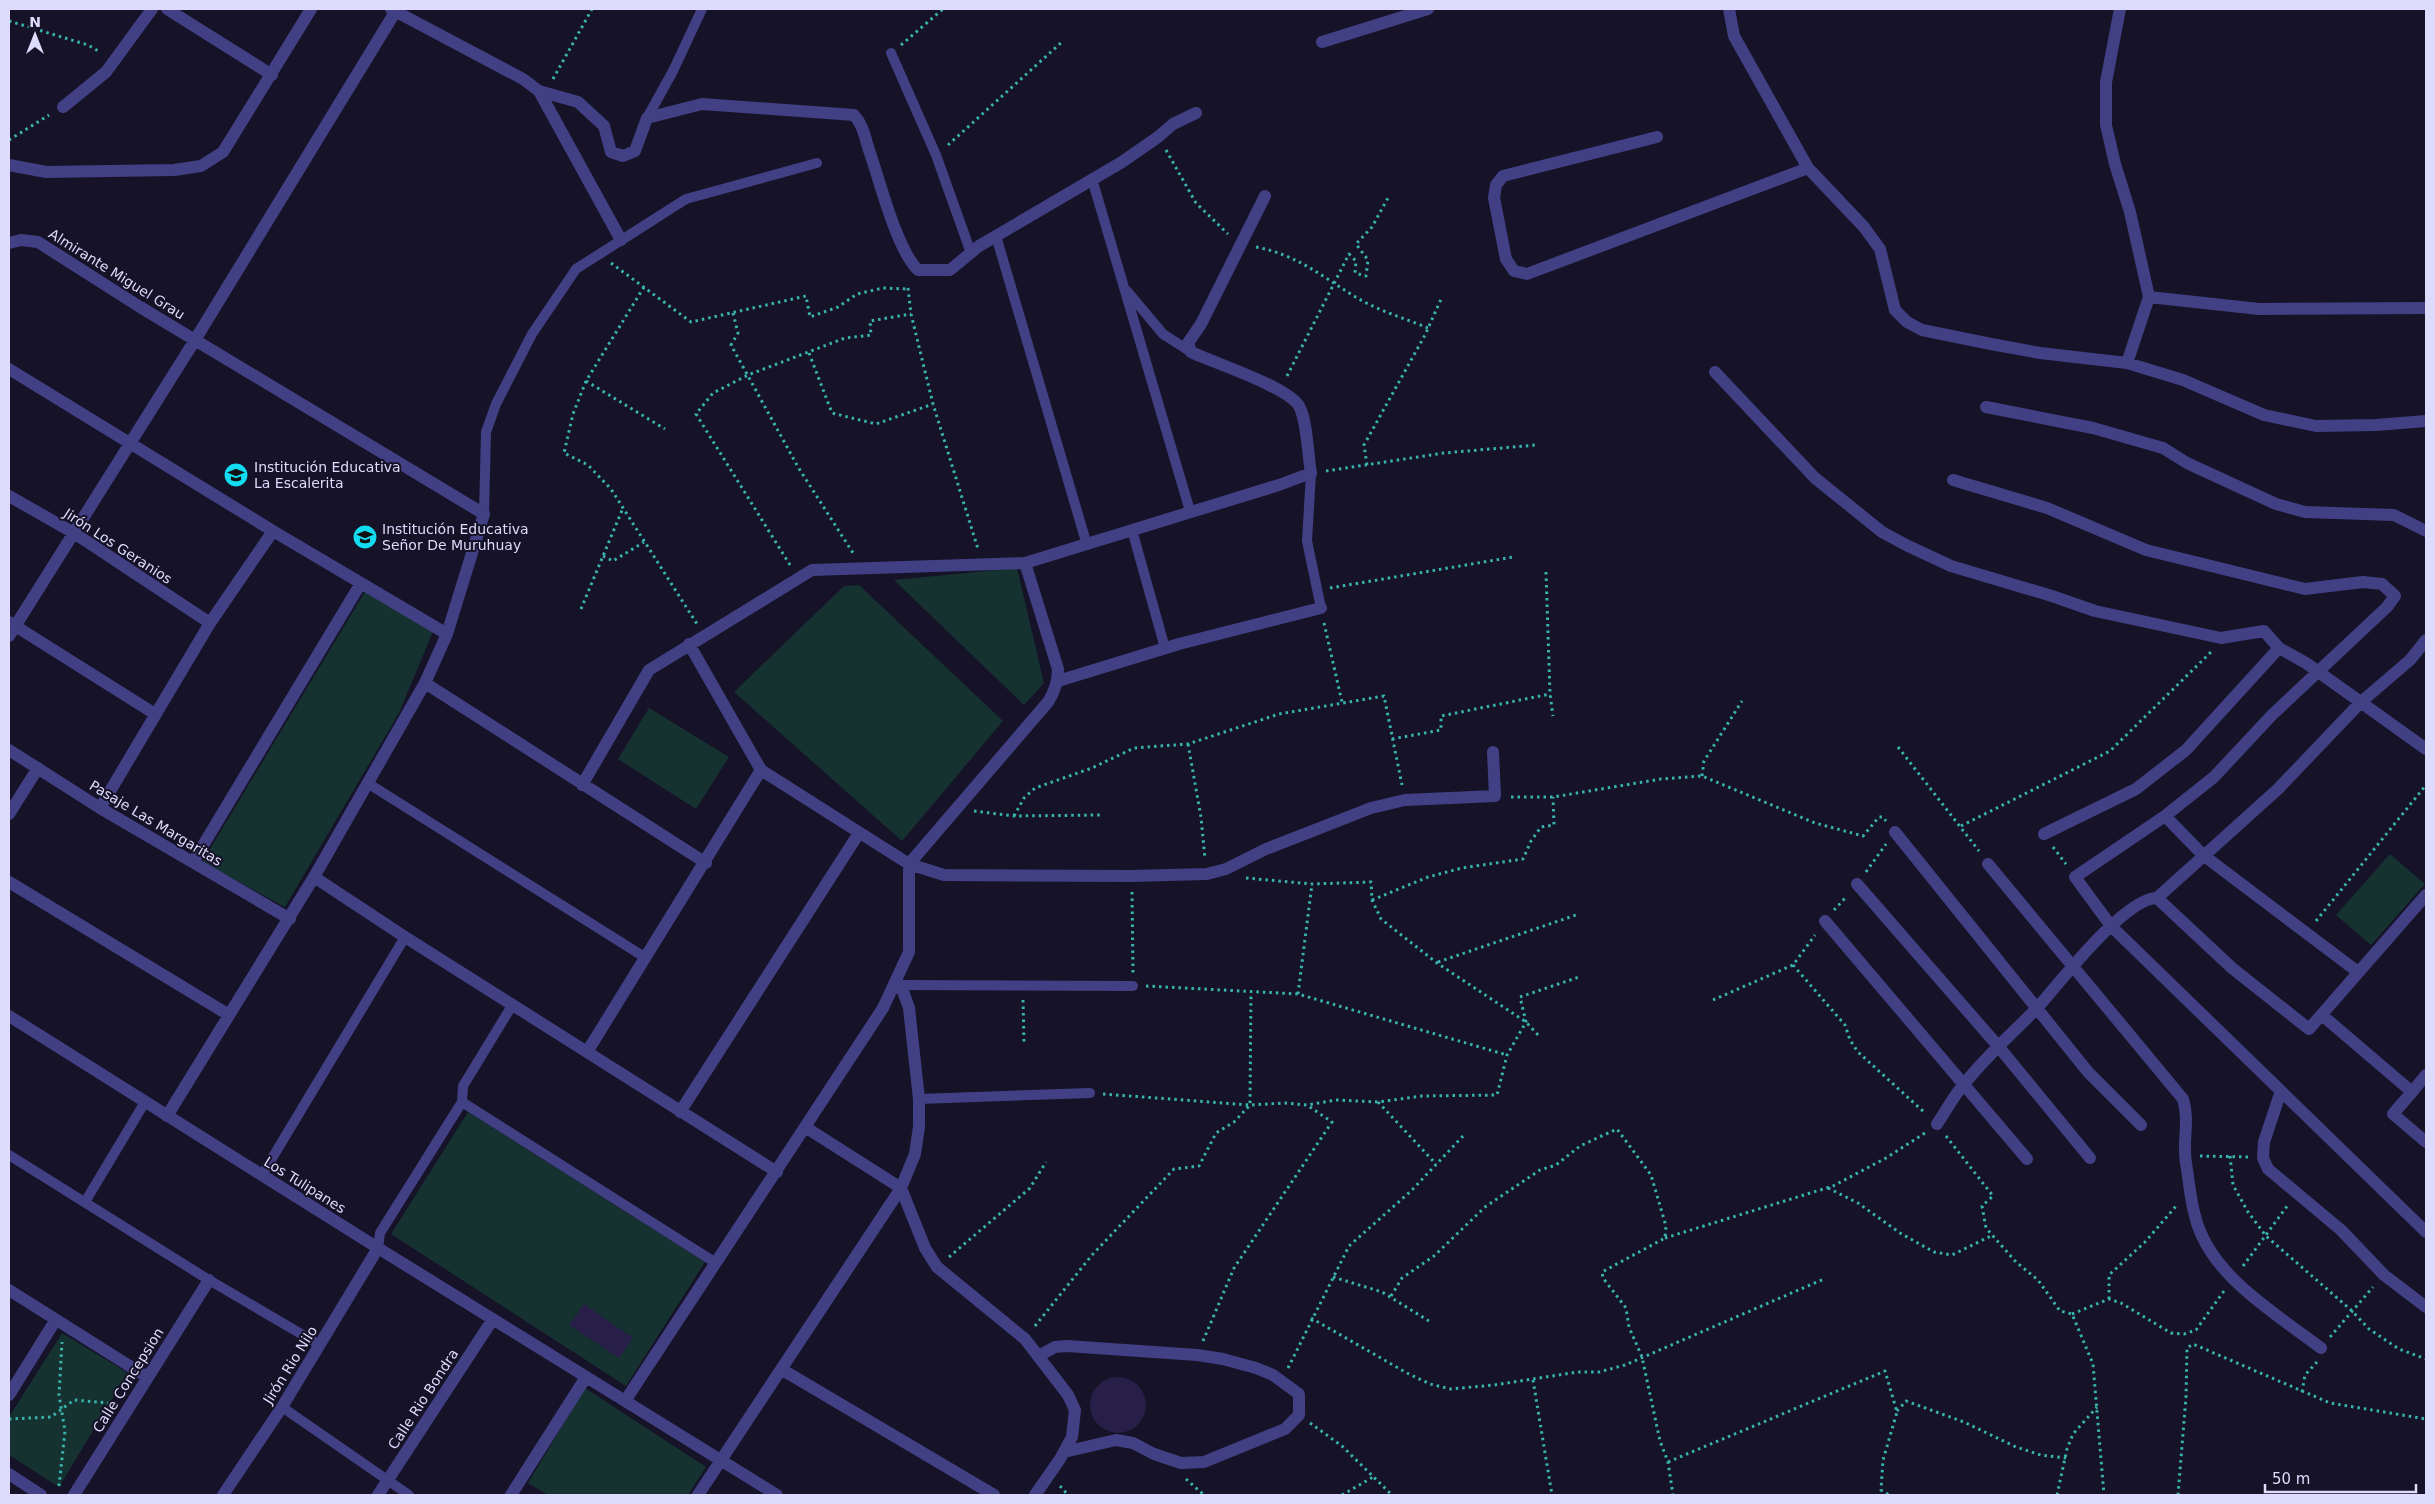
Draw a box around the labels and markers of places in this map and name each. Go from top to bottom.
place label: Institución Educativa La Escalerita [254,459,401,491]
school or university icon: Institución Educativa La Escalerita [223,462,249,488]
place label: Institución Educativa Señor De Muruhuay [382,521,529,553]
school or university icon: Institución Educativa Señor De Muruhuay [352,524,378,550]

